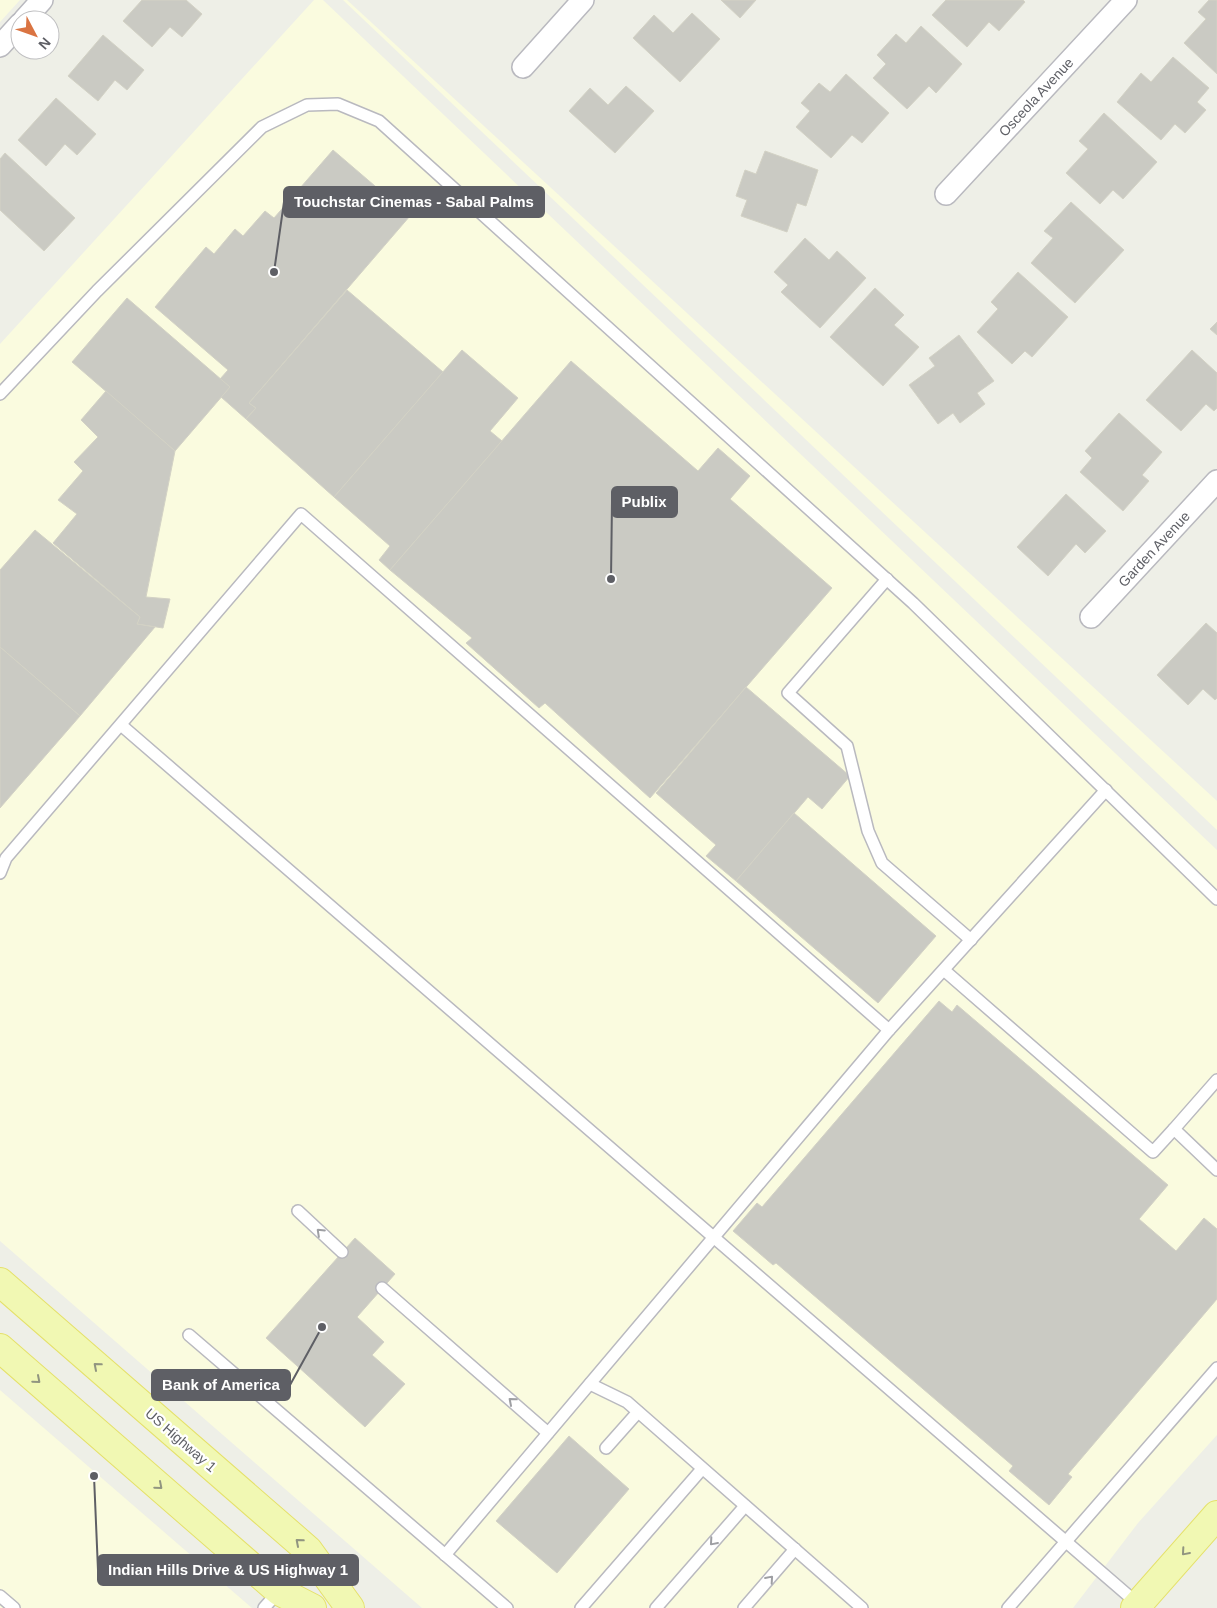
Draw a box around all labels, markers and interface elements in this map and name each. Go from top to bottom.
north arrow [10,10,60,60]
text: N [35,34,54,53]
street label: Osceola Avenue [995,54,1077,140]
callout: Touchstar Cinemas - Sabal Palms [284,187,544,217]
text: Touchstar Cinemas - Sabal Palms [294,193,534,210]
callout: Publix [612,487,677,517]
text: Publix [621,493,667,510]
street label: Garden Avenue [1115,508,1193,590]
one-way arrow [317,1228,326,1237]
one-way arrow [93,1363,102,1372]
callout: Bank of America [152,1370,290,1400]
one-way arrow [31,1374,40,1383]
text: Bank of America [162,1376,281,1393]
one-way arrow [508,1397,517,1406]
street label: US Highway 1 [142,1405,220,1475]
one-way arrow [154,1481,163,1490]
one-way arrow [710,1537,719,1546]
one-way arrow [296,1539,305,1547]
one-way arrow [1182,1546,1191,1555]
callout: Indian Hills Drive & US Highway 1 [98,1555,358,1585]
text: Indian Hills Drive & US Highway 1 [108,1561,348,1578]
one-way arrow [764,1575,773,1584]

